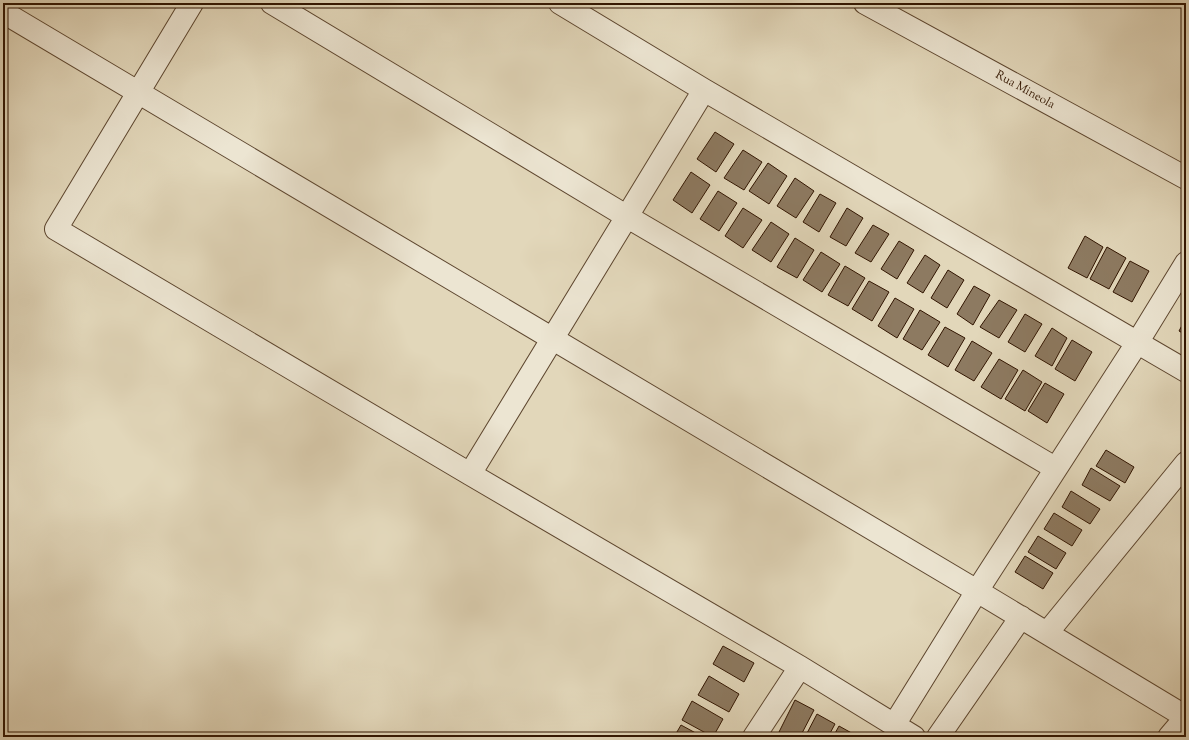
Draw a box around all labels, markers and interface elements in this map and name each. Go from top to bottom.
street label: Rua Mineola [992,66,1058,114]

